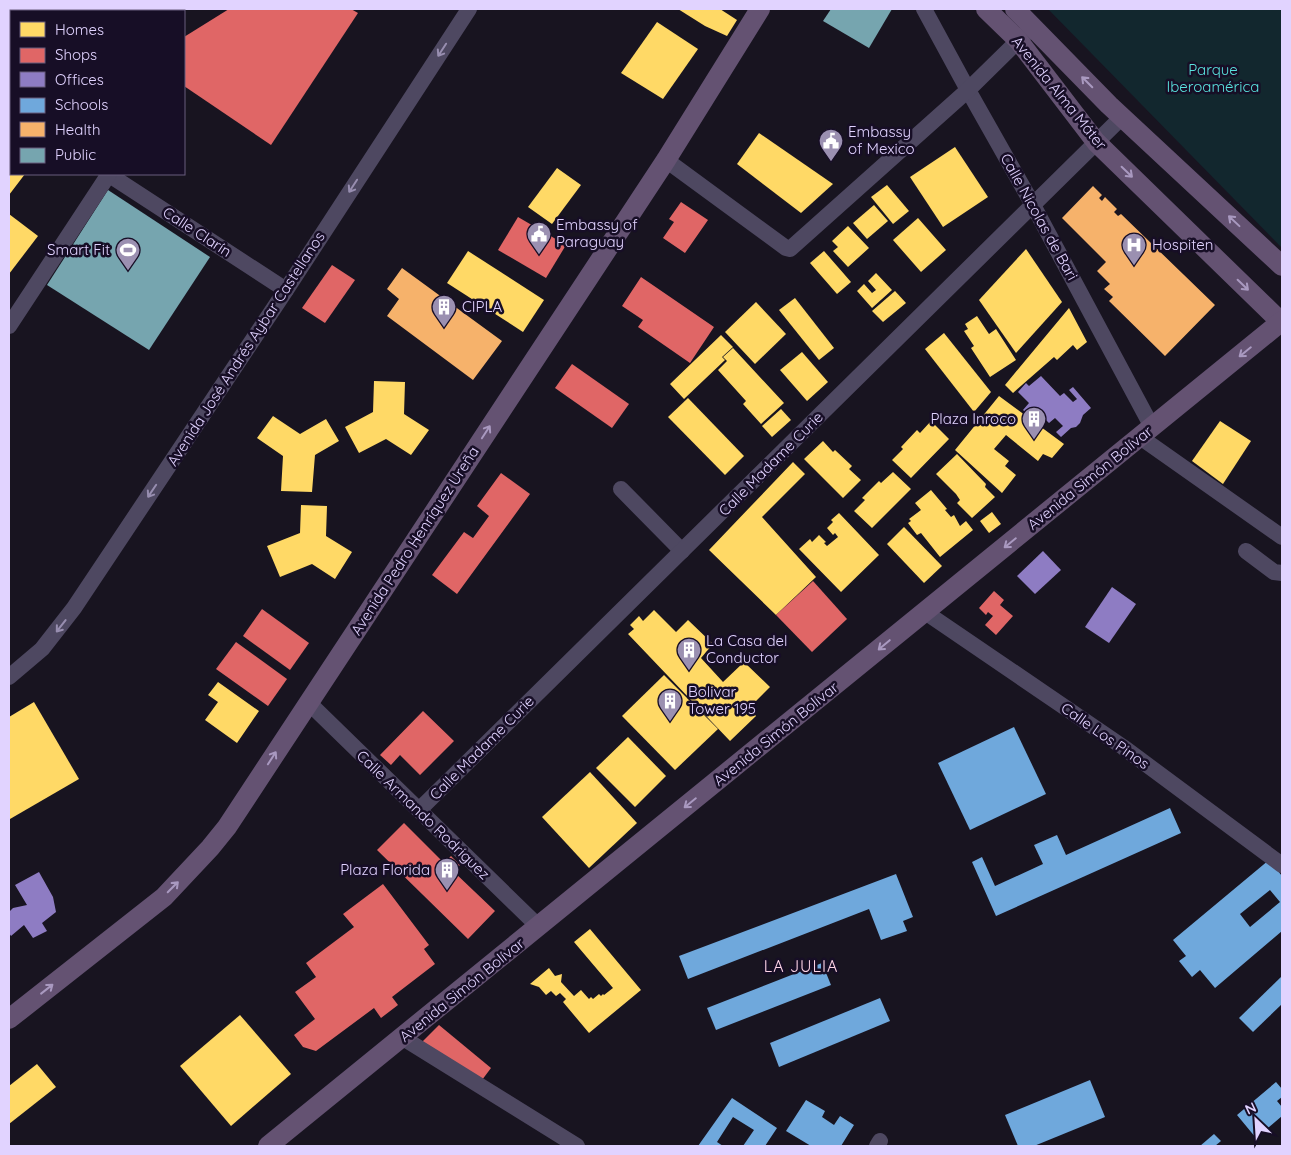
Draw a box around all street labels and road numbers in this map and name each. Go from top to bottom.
street label: Avenida Alma Máter [1008,32,1111,153]
street label: Calle Nicolas de Bari [997,150,1082,284]
street label: Calle Clarín [159,202,235,261]
street label: Avenida José Andrés Aybar Castellanos [163,228,329,469]
street label: Calle Madame Curie [714,407,827,520]
street label: Avenida Simón Bolívar [1023,421,1156,534]
street label: Avenida Pedro Henríquez Ureña [346,443,483,639]
street label: Avenida Simón Bolívar [709,677,842,790]
street label: Calle Madame Curie [425,691,538,804]
street label: Calle Los Pinos [1058,698,1153,773]
street label: Calle Armando Rodriguez [353,746,494,883]
street label: Avenida Simón Bolívar [395,933,528,1046]

